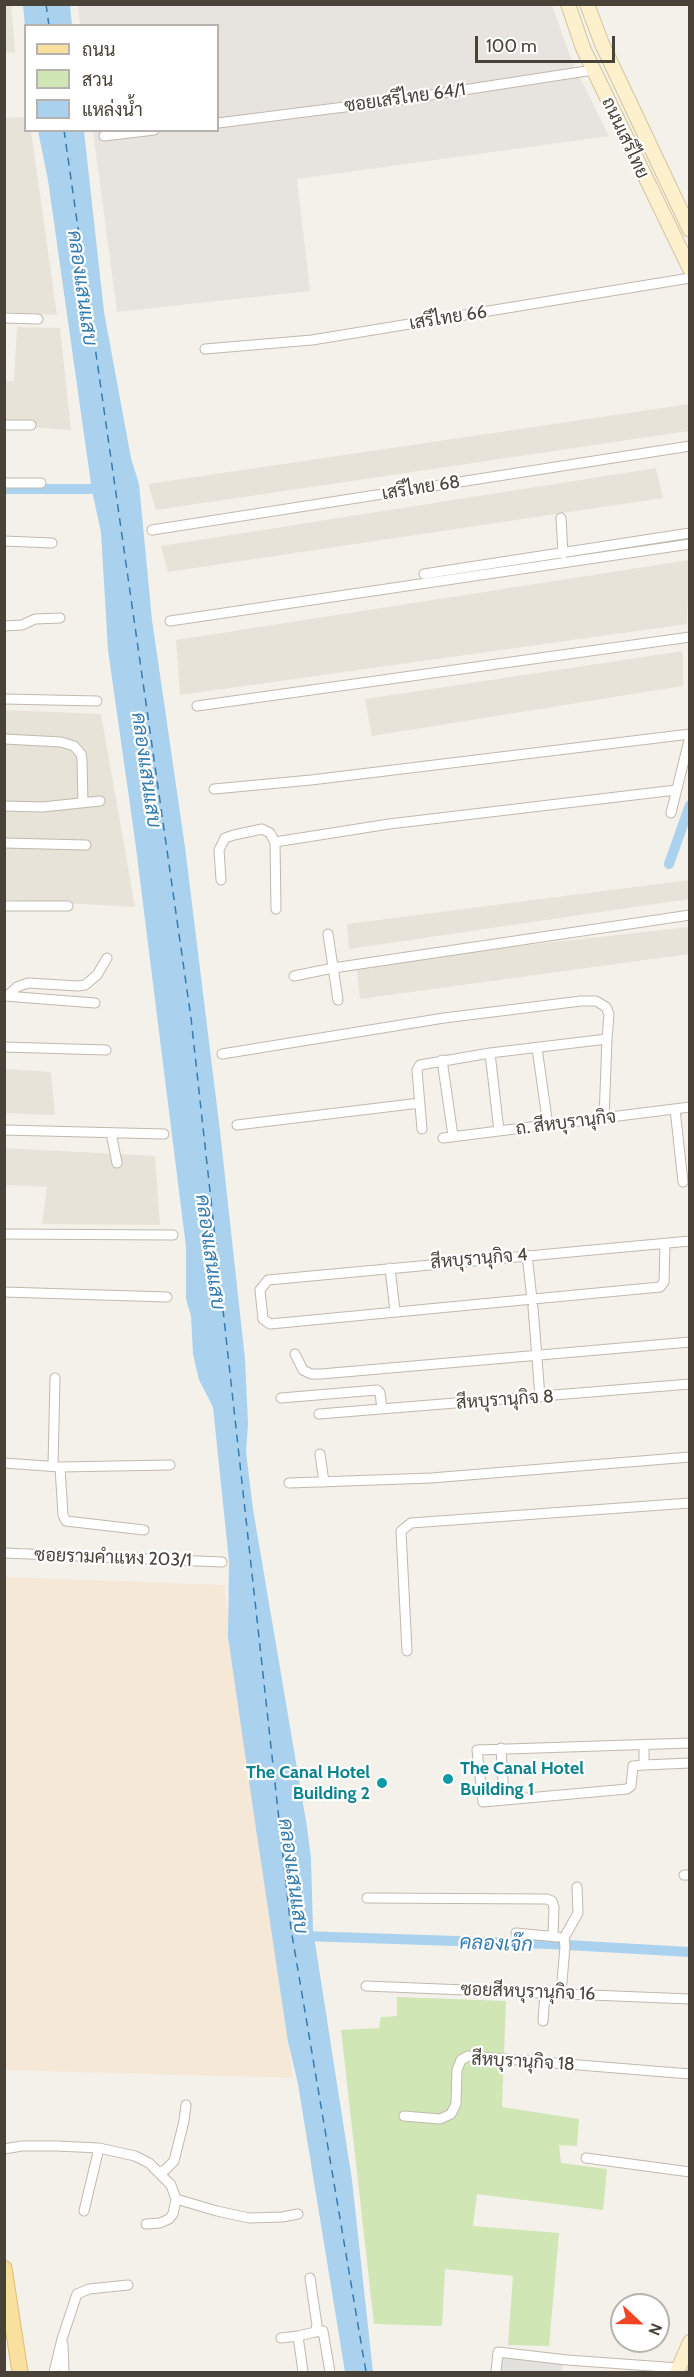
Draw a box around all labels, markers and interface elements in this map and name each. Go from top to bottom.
legend [24,24,219,132]
scale bar [478,24,618,62]
text: 100 m [486,35,537,57]
text: ถนน [82,39,115,61]
text: สวน [82,69,113,91]
street label: ซอยเสรีไทย 64/1 [343,79,467,117]
street label: ถนนเสรีไทย [597,94,653,182]
text: แหล่งน้ำ [82,99,143,121]
water label: คลองแสนแสบ [62,229,102,347]
street label: เสรีไทย 66 [408,301,488,335]
street label: เสรีไทย 68 [380,471,462,505]
water label: คลองแสนแสบ [126,711,166,829]
street label: ถ. สีหบุรานุกิจ [515,1106,617,1140]
water label: คลองแสนแสบ [190,1193,230,1311]
street label: สีหบุรานุกิจ 4 [430,1244,528,1274]
street label: สีหบุรานุกิจ 8 [455,1386,555,1414]
street label: ซอยรามคำแหง 203/1 [34,1544,192,1572]
place label: The Canal Hotel Building 1 [460,1758,584,1800]
place label: The Canal Hotel Building 2 [246,1762,370,1804]
marker: The Canal Hotel Building 1 [441,1772,455,1786]
marker: The Canal Hotel Building 2 [375,1776,389,1790]
water label: คลองแสนแสบ [273,1817,313,1935]
water label: คลองเจ๊ก [459,1931,533,1957]
street label: ซอยสีหบุรานุกิจ 16 [460,1979,596,2005]
street label: สีหบุรานุกิจ 18 [471,2049,575,2075]
north arrow [610,2293,670,2353]
text: N [644,2320,666,2338]

